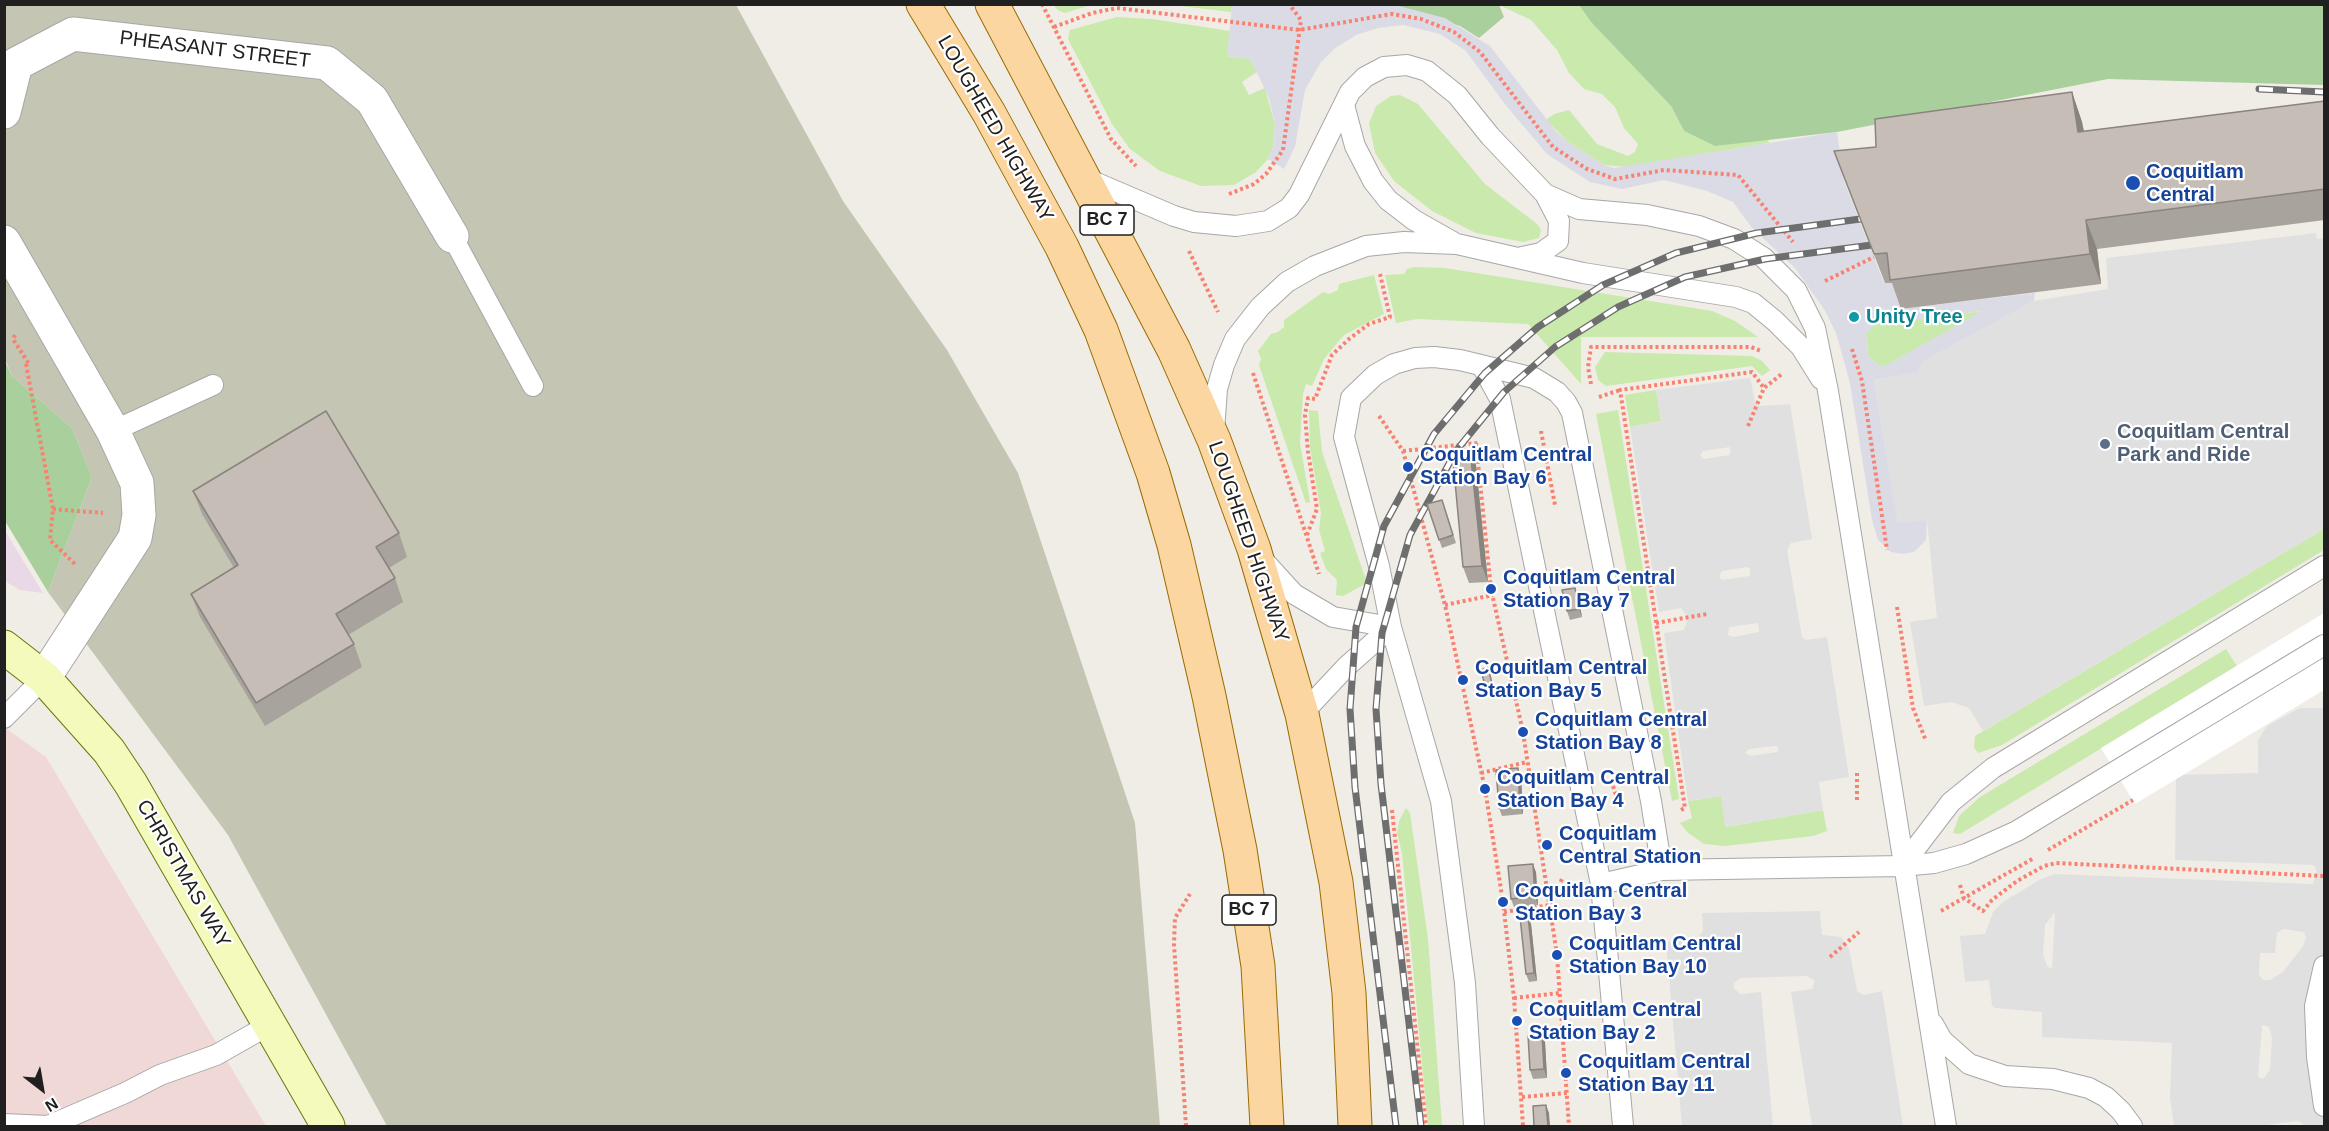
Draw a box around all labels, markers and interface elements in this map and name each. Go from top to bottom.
street label: PHEASANT STREET [118,26,312,74]
street label: LOUGHEED HIGHWAY [932,32,1058,226]
place label: Coquitlam Central [2146,160,2244,207]
marker: Coquitlam Central [2124,174,2142,192]
road number: BC 7 [1080,205,1134,235]
place label: Unity Tree [1866,305,1963,329]
marker: Unity Tree [1847,310,1861,324]
place label: Coquitlam Central Park and Ride [2117,420,2289,467]
marker: Coquitlam Central Park and Ride [2098,437,2112,451]
street label: LOUGHEED HIGHWAY [1202,438,1294,646]
place label: Coquitlam Central Station Bay 6 [1420,443,1592,490]
marker: Coquitlam Central Station Bay 6 [1401,460,1415,474]
place label: Coquitlam Central Station Bay 7 [1503,566,1675,613]
marker: Coquitlam Central Station Bay 7 [1484,582,1498,596]
place label: Coquitlam Central Station Bay 5 [1475,656,1647,703]
marker: Coquitlam Central Station Bay 5 [1456,673,1470,687]
place label: Coquitlam Central Station Bay 8 [1535,708,1707,755]
marker: Coquitlam Central Station Bay 8 [1516,725,1530,739]
place label: Coquitlam Central Station Bay 4 [1497,766,1669,813]
marker: Coquitlam Central Station Bay 4 [1478,782,1492,796]
street label: CHRISTMAS WAY [131,796,235,952]
place label: Coquitlam Central Station [1559,822,1701,869]
marker: Coquitlam Central Station [1540,838,1554,852]
place label: Coquitlam Central Station Bay 3 [1515,879,1687,926]
road number: BC 7 [1222,895,1276,925]
marker: Coquitlam Central Station Bay 3 [1496,895,1510,909]
place label: Coquitlam Central Station Bay 10 [1569,932,1741,979]
marker: Coquitlam Central Station Bay 10 [1550,948,1564,962]
place label: Coquitlam Central Station Bay 2 [1529,998,1701,1045]
marker: Coquitlam Central Station Bay 2 [1510,1014,1524,1028]
place label: Coquitlam Central Station Bay 11 [1578,1050,1750,1097]
north arrow [12,1059,72,1119]
marker: Coquitlam Central Station Bay 11 [1559,1066,1573,1080]
text: N [42,1095,61,1115]

